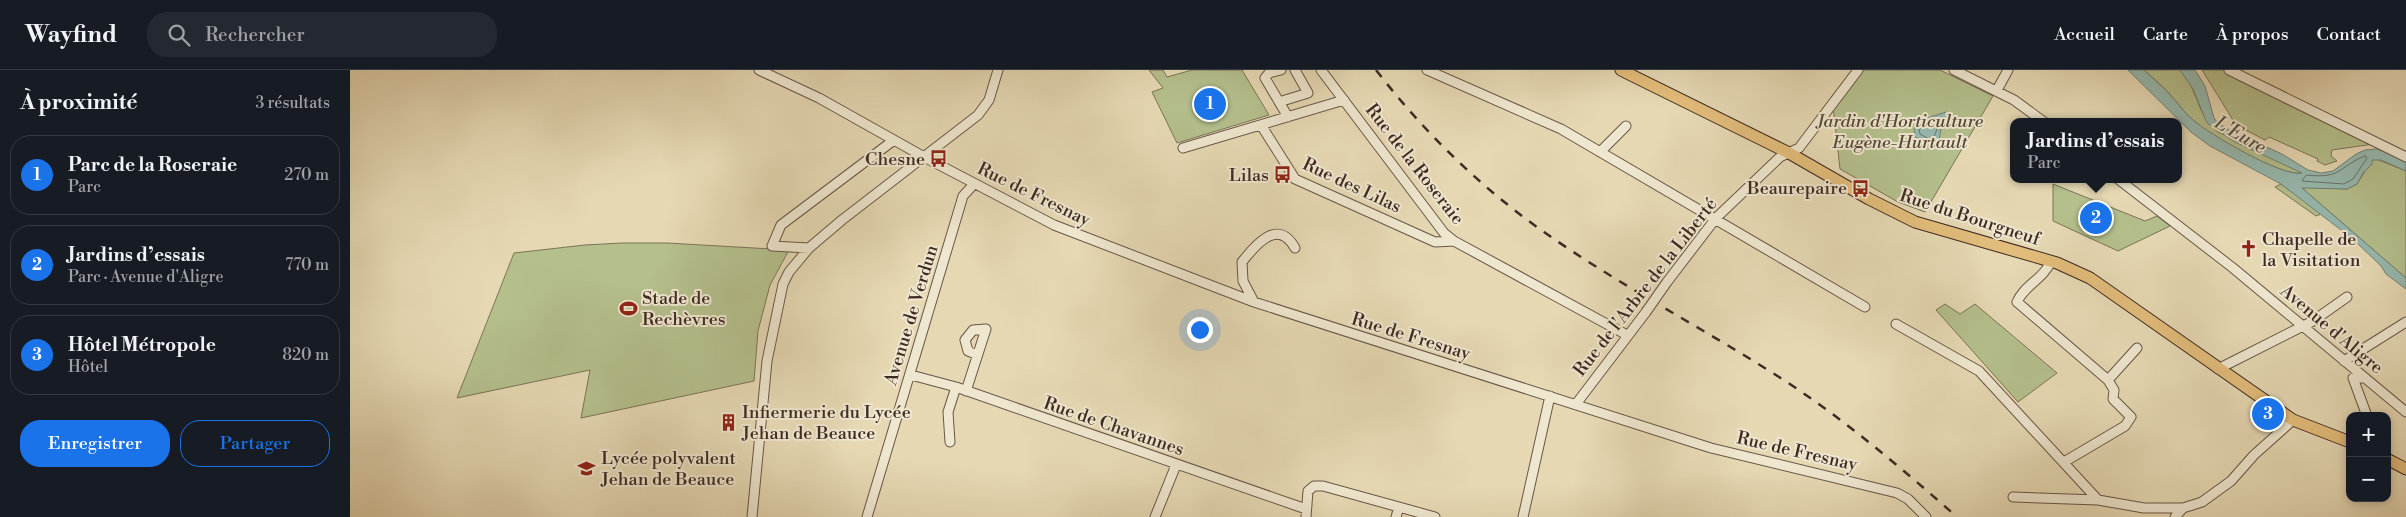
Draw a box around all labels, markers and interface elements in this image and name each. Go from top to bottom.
search box [147,12,497,57]
text: Wayfind [25,20,117,50]
icon: search [165,21,193,49]
text: Rechercher [205,23,305,47]
text: Accueil [2054,23,2115,46]
text: Carte [2143,23,2188,46]
text: À propos [2216,23,2289,46]
text: Contact [2317,23,2381,46]
pin: 1 [1194,85,1226,123]
text: À proximité [20,90,137,116]
text: 3 résultats [255,93,330,113]
street label: Rue de la Roseraie [1360,99,1469,230]
park label: Jardin d'Horticulture Eugène-Hurtault [1815,110,1984,154]
water label: L'Eure [2210,110,2271,159]
popup [2010,118,2182,183]
text: Jardins d’essais [2028,129,2164,153]
place label: Chesne [865,148,925,171]
bus stop icon: Chesne [929,149,949,169]
text: Parc de la Roseraie [68,153,237,177]
street label: Rue des Lilas [1299,153,1405,218]
text: Parc [2028,153,2061,173]
street label: Rue de Fresnay [973,157,1094,232]
place label: Lilas [1229,164,1269,187]
text: 1 [33,165,41,185]
text: 270 m [284,165,329,185]
bus stop icon: Lilas [1273,165,1293,185]
text: Parc [68,177,101,197]
place label: Beaurepaire [1746,177,1847,200]
bus stop icon: Beaurepaire [1851,178,1871,198]
street label: Rue du Bourgneuf [1897,184,2044,251]
street label: Rue de l'Arbre de la Liberté [1568,193,1722,381]
pin: 2 [2080,199,2112,237]
place label: Chapelle de la Visitation [2262,228,2361,272]
church icon: Chapelle de la Visitation [2238,239,2258,259]
street label: Avenue de Verdun [879,242,944,389]
text: Jardins d’essais [68,243,205,267]
text: 2 [32,255,42,275]
text: 770 m [285,255,329,275]
text: Parc · Avenue d'Aligre [68,267,224,287]
street label: Avenue d'Aligre [2275,279,2388,379]
place label: Stade de Rechèvres [642,287,726,331]
sports icon: Stade de Rechèvres [618,298,638,318]
street label: Rue de Fresnay [1349,307,1473,366]
your location [1187,317,1213,343]
text: Hôtel Métropole [68,333,216,357]
text: 3 [32,345,42,365]
text: 820 m [282,345,329,365]
text: Hôtel [68,357,108,377]
street label: Rue de Chavannes [1041,392,1187,461]
pin: 3 [2252,395,2284,433]
place label: Infiermerie du Lycée Jehan de Beauce [741,401,911,445]
building icon: Infiermerie du Lycée Jehan de Beauce [718,412,738,432]
map controls [2346,412,2391,502]
button: + [2346,412,2391,457]
button: Enregistrer [20,420,170,467]
button: Partager [180,420,330,467]
street label: Rue de Fresnay [1734,426,1860,477]
place label: Lycée polyvalent Jehan de Beauce [600,447,737,491]
button: − [2346,457,2391,502]
school or university icon: Lycée polyvalent Jehan de Beauce [577,458,597,478]

